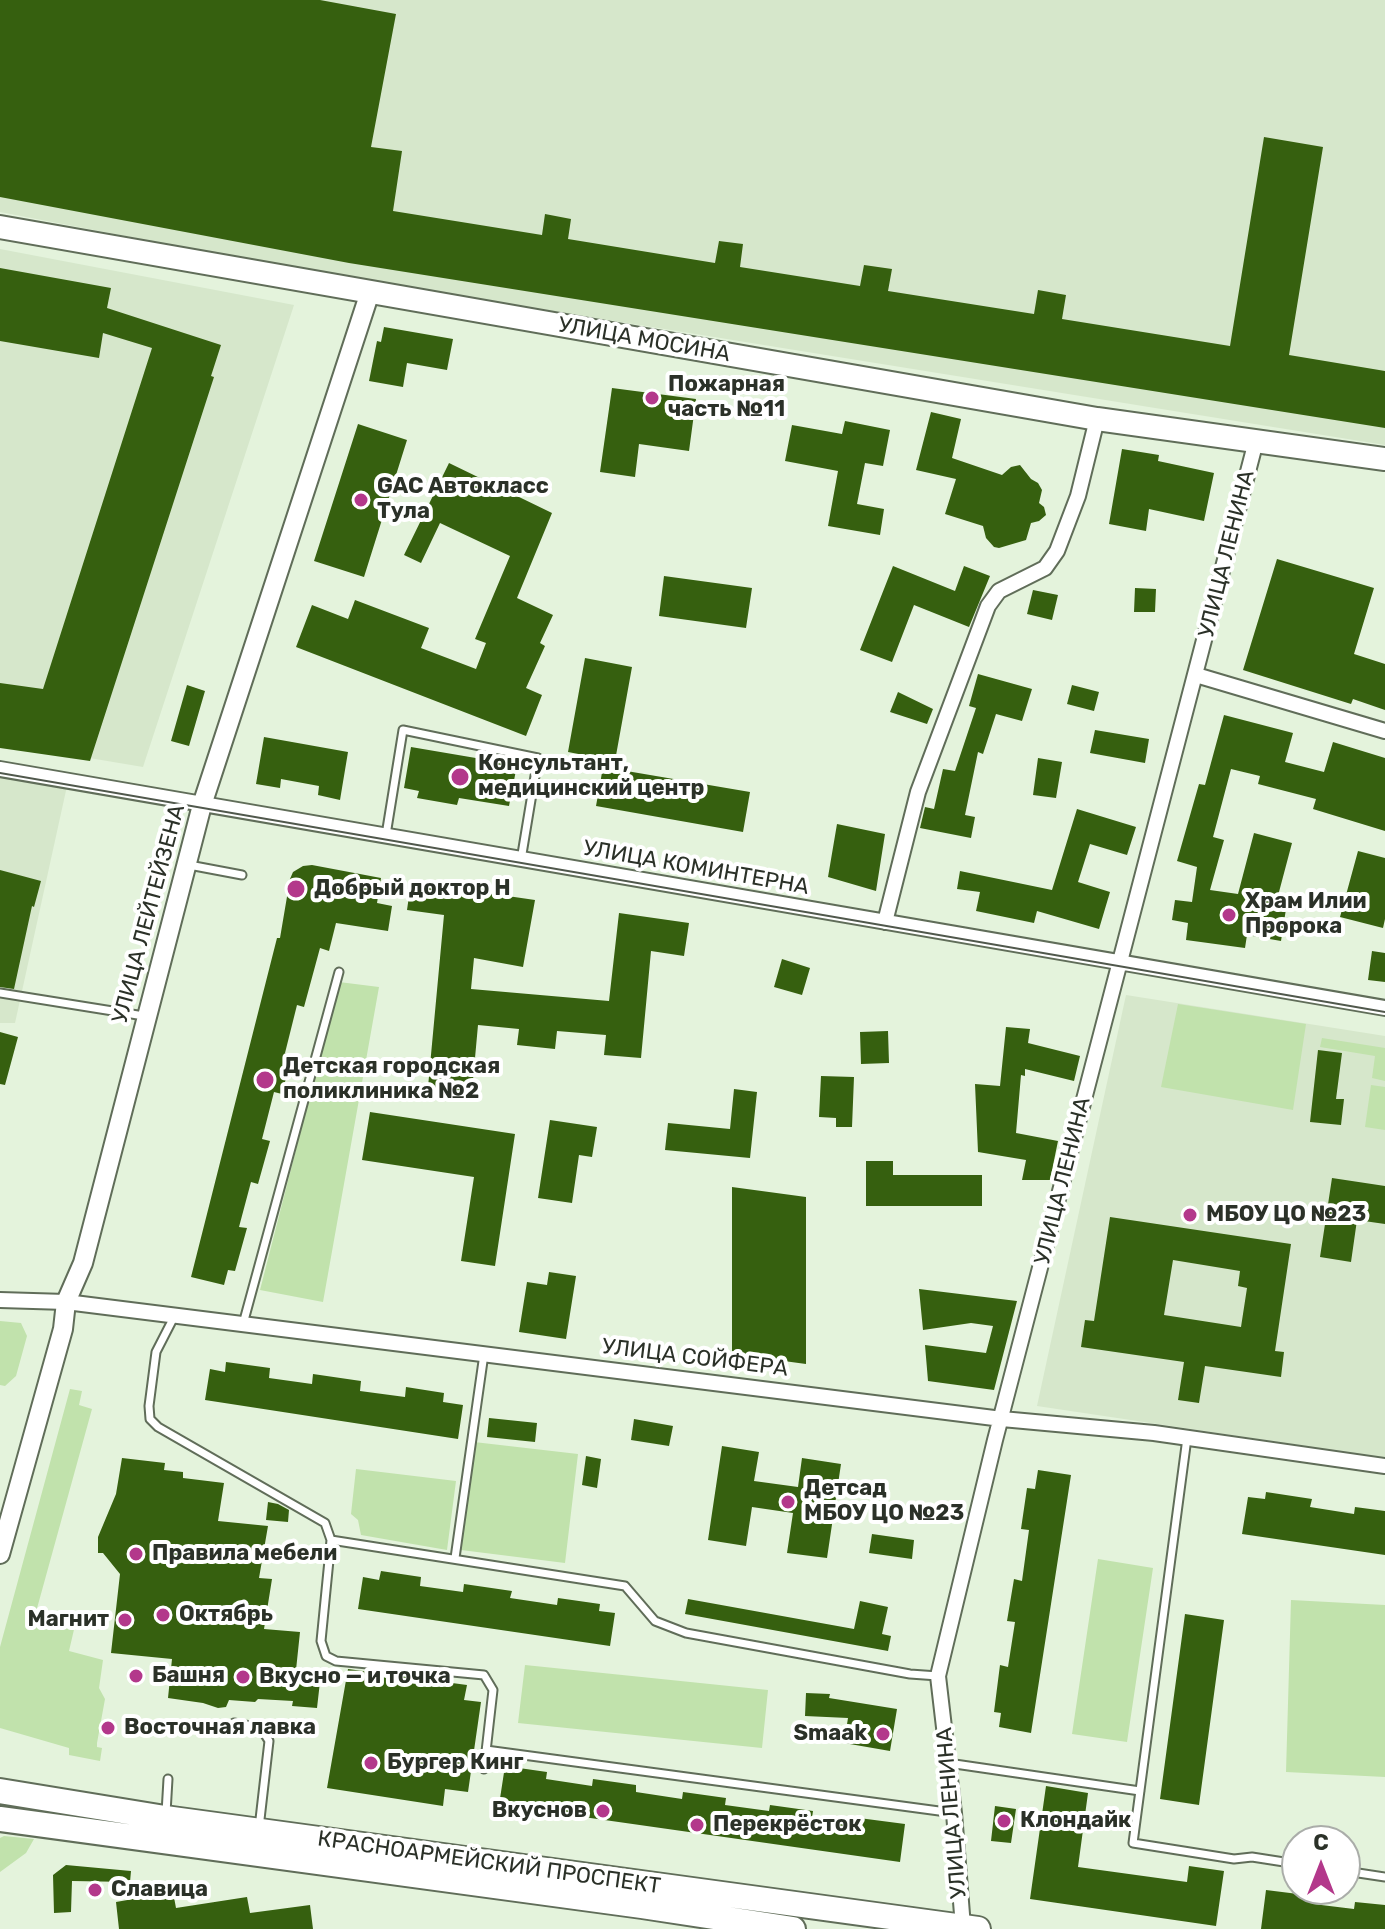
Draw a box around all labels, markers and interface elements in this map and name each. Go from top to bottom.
street label: УЛИЦА МОСИНА [556,312,732,368]
place label: Пожарная часть №11 [668,372,785,424]
marker: Пожарная часть №11 [643,389,661,407]
street label: УЛИЦА ЛЕНИНА [1193,468,1261,640]
place label: GAC Автокласс Тула [377,474,549,526]
marker: GAC Автокласс Тула [352,491,370,509]
place label: Консультант, медицинский центр [478,751,704,802]
marker: Консультант, медицинский центр [449,766,471,788]
street label: УЛИЦА ЛЕЙТЕЙЗЕНА [107,802,191,1026]
street label: УЛИЦА КОМИНТЕРНА [581,835,811,901]
place label: Добрый доктор Н [314,876,511,902]
marker: Добрый доктор Н [285,878,307,900]
place label: Храм Илии Пророка [1245,889,1367,940]
marker: Храм Илии Пророка [1220,906,1238,924]
place label: Детская городская поликлиника №2 [283,1054,500,1106]
marker: Детская городская поликлиника №2 [254,1069,276,1091]
street label: УЛИЦА ЛЕНИНА [1029,1095,1097,1267]
place label: МБОУ ЦО №23 [1206,1202,1366,1228]
marker: МБОУ ЦО №23 [1181,1206,1199,1224]
street label: УЛИЦА СОЙФЕРА [600,1333,790,1383]
place label: Детсад МБОУ ЦО №23 [804,1476,964,1528]
marker: Детсад МБОУ ЦО №23 [779,1493,797,1511]
place label: Правила мебели [152,1541,337,1567]
marker: Правила мебели [127,1545,145,1563]
place label: Октябрь [179,1602,273,1628]
marker: Октябрь [154,1606,172,1624]
place label: Магнит [28,1607,109,1633]
marker: Магнит [116,1611,134,1629]
place label: Башня [152,1663,225,1689]
place label: Вкусно — и точка [259,1664,451,1690]
marker: Башня [127,1667,145,1685]
marker: Вкусно — и точка [234,1668,252,1686]
place label: Восточная лавка [124,1715,316,1741]
marker: Восточная лавка [99,1719,117,1737]
place label: Smaak [793,1721,867,1747]
marker: Smaak [874,1725,892,1743]
street label: УЛИЦА ЛЕНИНА [931,1726,973,1900]
place label: Бургер Кинг [387,1750,524,1776]
marker: Бургер Кинг [362,1754,380,1772]
place label: Вкуснов [492,1798,587,1824]
marker: Вкуснов [594,1802,612,1820]
place label: Клондайк [1020,1808,1131,1834]
place label: Перекрёсток [713,1812,861,1838]
marker: Клондайк [995,1812,1013,1830]
marker: Перекрёсток [688,1816,706,1834]
north arrow [1281,1825,1361,1905]
street label: КРАСНОАРМЕЙСКИЙ ПРОСПЕКТ [316,1826,662,1900]
text: С [1313,1829,1329,1856]
place label: Славица [111,1877,208,1903]
marker: Славица [86,1881,104,1899]

